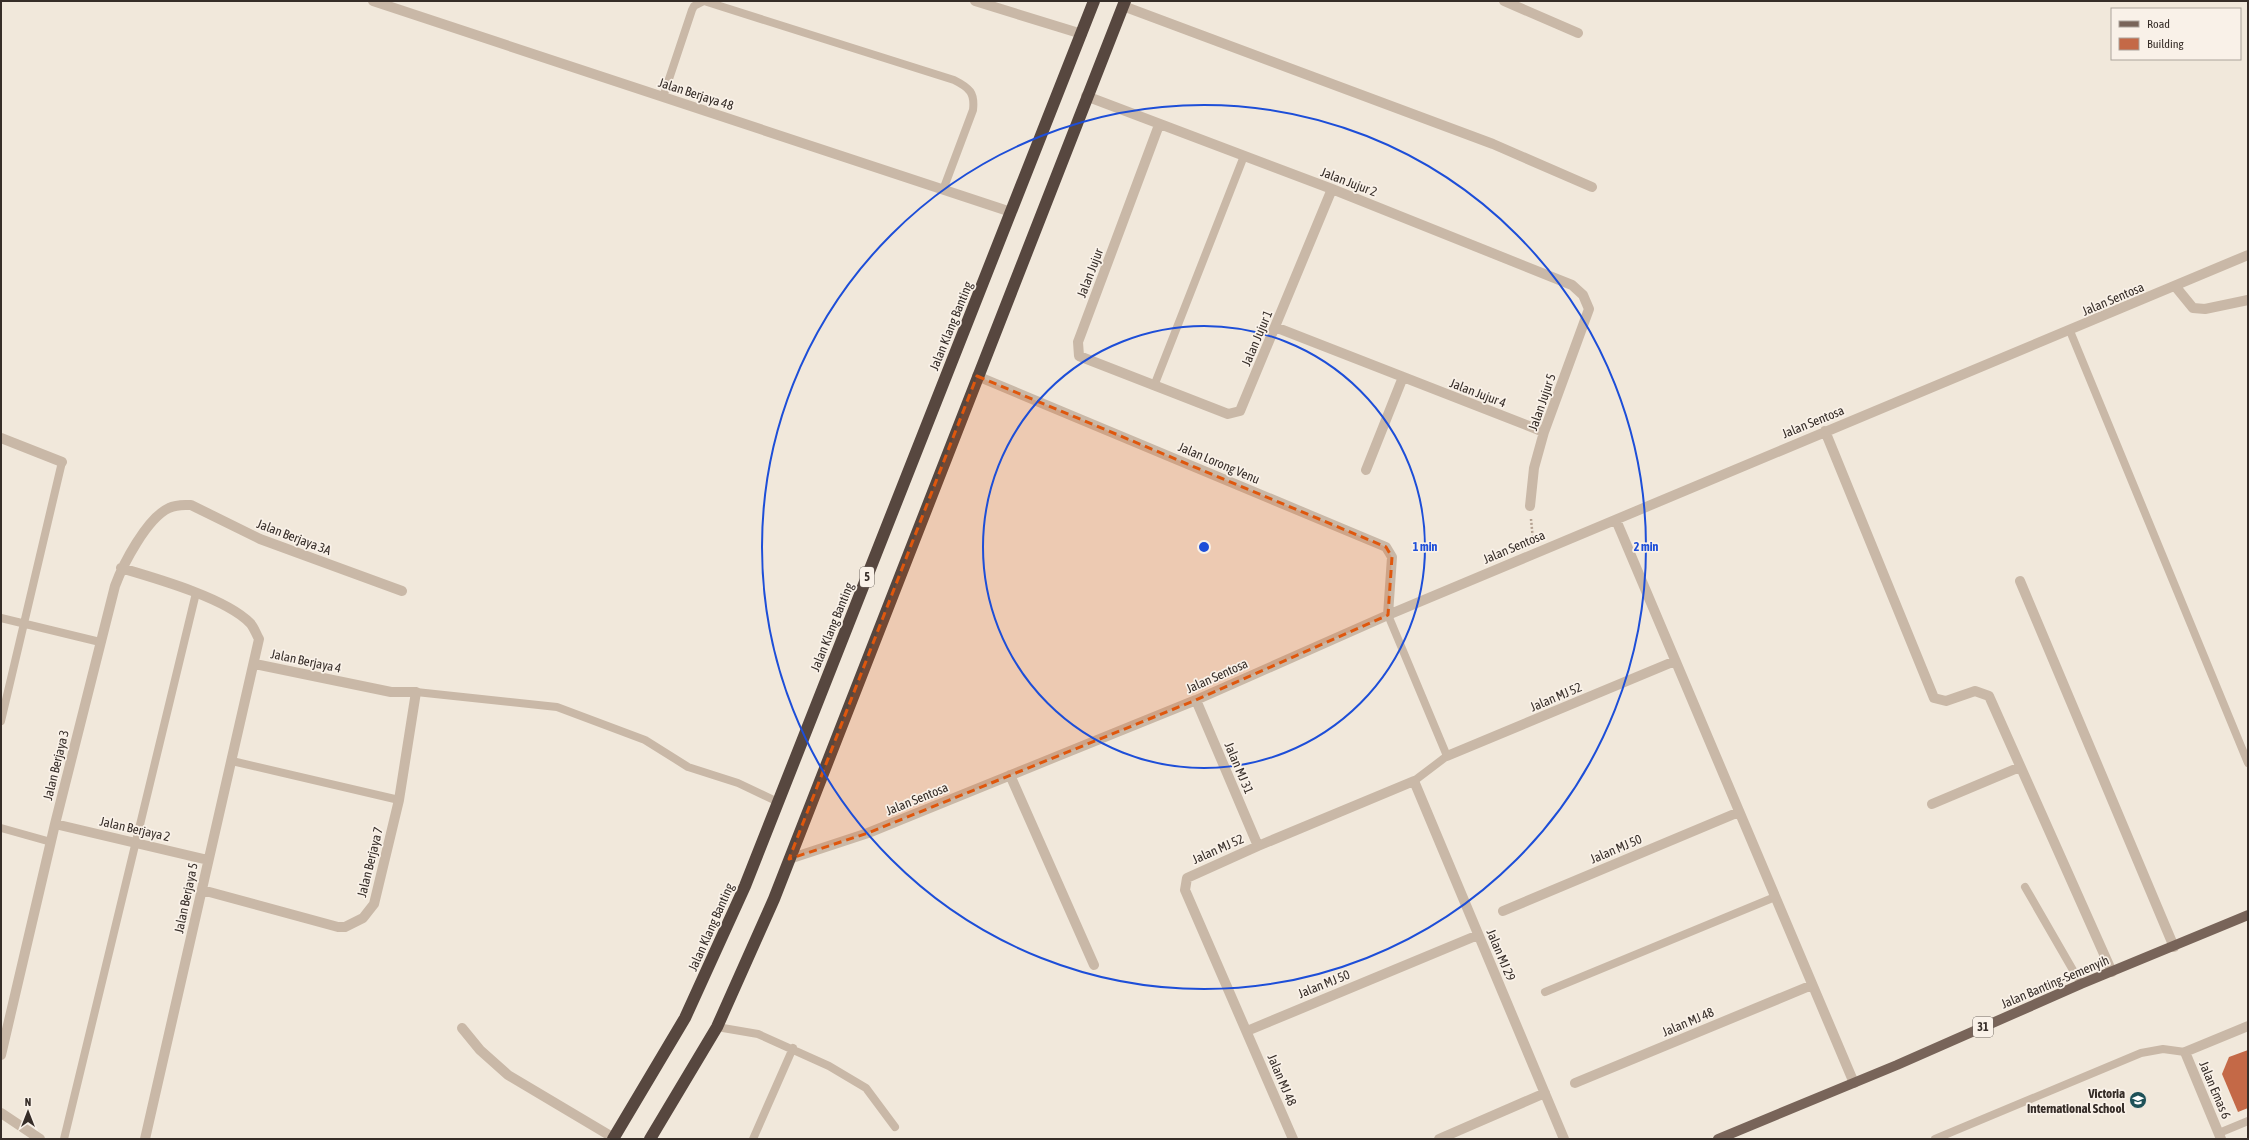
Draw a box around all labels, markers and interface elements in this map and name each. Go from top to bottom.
legend [2111,8,2241,60]
text: Road [2147,17,2170,31]
text: Building [2147,37,2185,51]
street label: Jalan Berjaya 48 [657,75,735,113]
street label: Jalan Jujur 2 [1319,164,1379,200]
street label: Jalan Jujur [1074,246,1106,300]
street label: Jalan Klang Banting [926,279,976,373]
street label: Jalan Sentosa [2080,279,2146,319]
street label: Jalan Jujur 1 [1239,308,1275,368]
street label: Jalan Jujur 5 [1525,372,1559,432]
street label: Jalan Jujur 4 [1448,375,1508,411]
street label: Jalan Sentosa [1780,403,1846,441]
street label: Jalan Lorong Venu [1176,439,1262,487]
street label: Jalan Berjaya 3A [255,516,334,558]
street label: Jalan Sentosa [1481,527,1547,567]
centre of rings [1197,540,1211,554]
text: 1 min [1413,540,1437,554]
text: 2 min [1634,540,1658,554]
road number: 5 [860,567,874,587]
street label: Jalan Klang Banting [807,580,857,674]
street label: Jalan Berjaya 4 [269,646,343,676]
street label: Jalan Sentosa [1184,656,1250,696]
street label: Jalan MJ 52 [1528,679,1584,715]
street label: Jalan Berjaya 3 [40,728,72,802]
street label: Jalan MJ 31 [1221,740,1257,796]
street label: Jalan Sentosa [884,780,950,818]
street label: Jalan Berjaya 2 [98,814,172,844]
street label: Jalan Berjaya 7 [354,825,386,899]
street label: Jalan MJ 52 [1190,831,1246,867]
street label: Jalan MJ 50 [1588,831,1644,867]
street label: Jalan Berjaya 5 [171,861,201,935]
street label: Jalan Klang Banting [685,880,737,973]
street label: Jalan MJ 29 [1483,927,1519,983]
street label: Jalan Banting-Semenyih [1999,952,2111,1012]
street label: Jalan MJ 50 [1296,967,1352,1001]
street label: Jalan MJ 48 [1660,1004,1716,1040]
road number: 31 [1973,1017,1993,1037]
street label: Jalan MJ 48 [1264,1052,1300,1108]
street label: Jalan Emas 6 [2196,1059,2234,1121]
place label: Victoria International School [2027,1086,2126,1116]
school or university icon: Victoria International School [2128,1090,2148,1110]
north arrow [8,1092,48,1132]
text: N [25,1096,31,1108]

